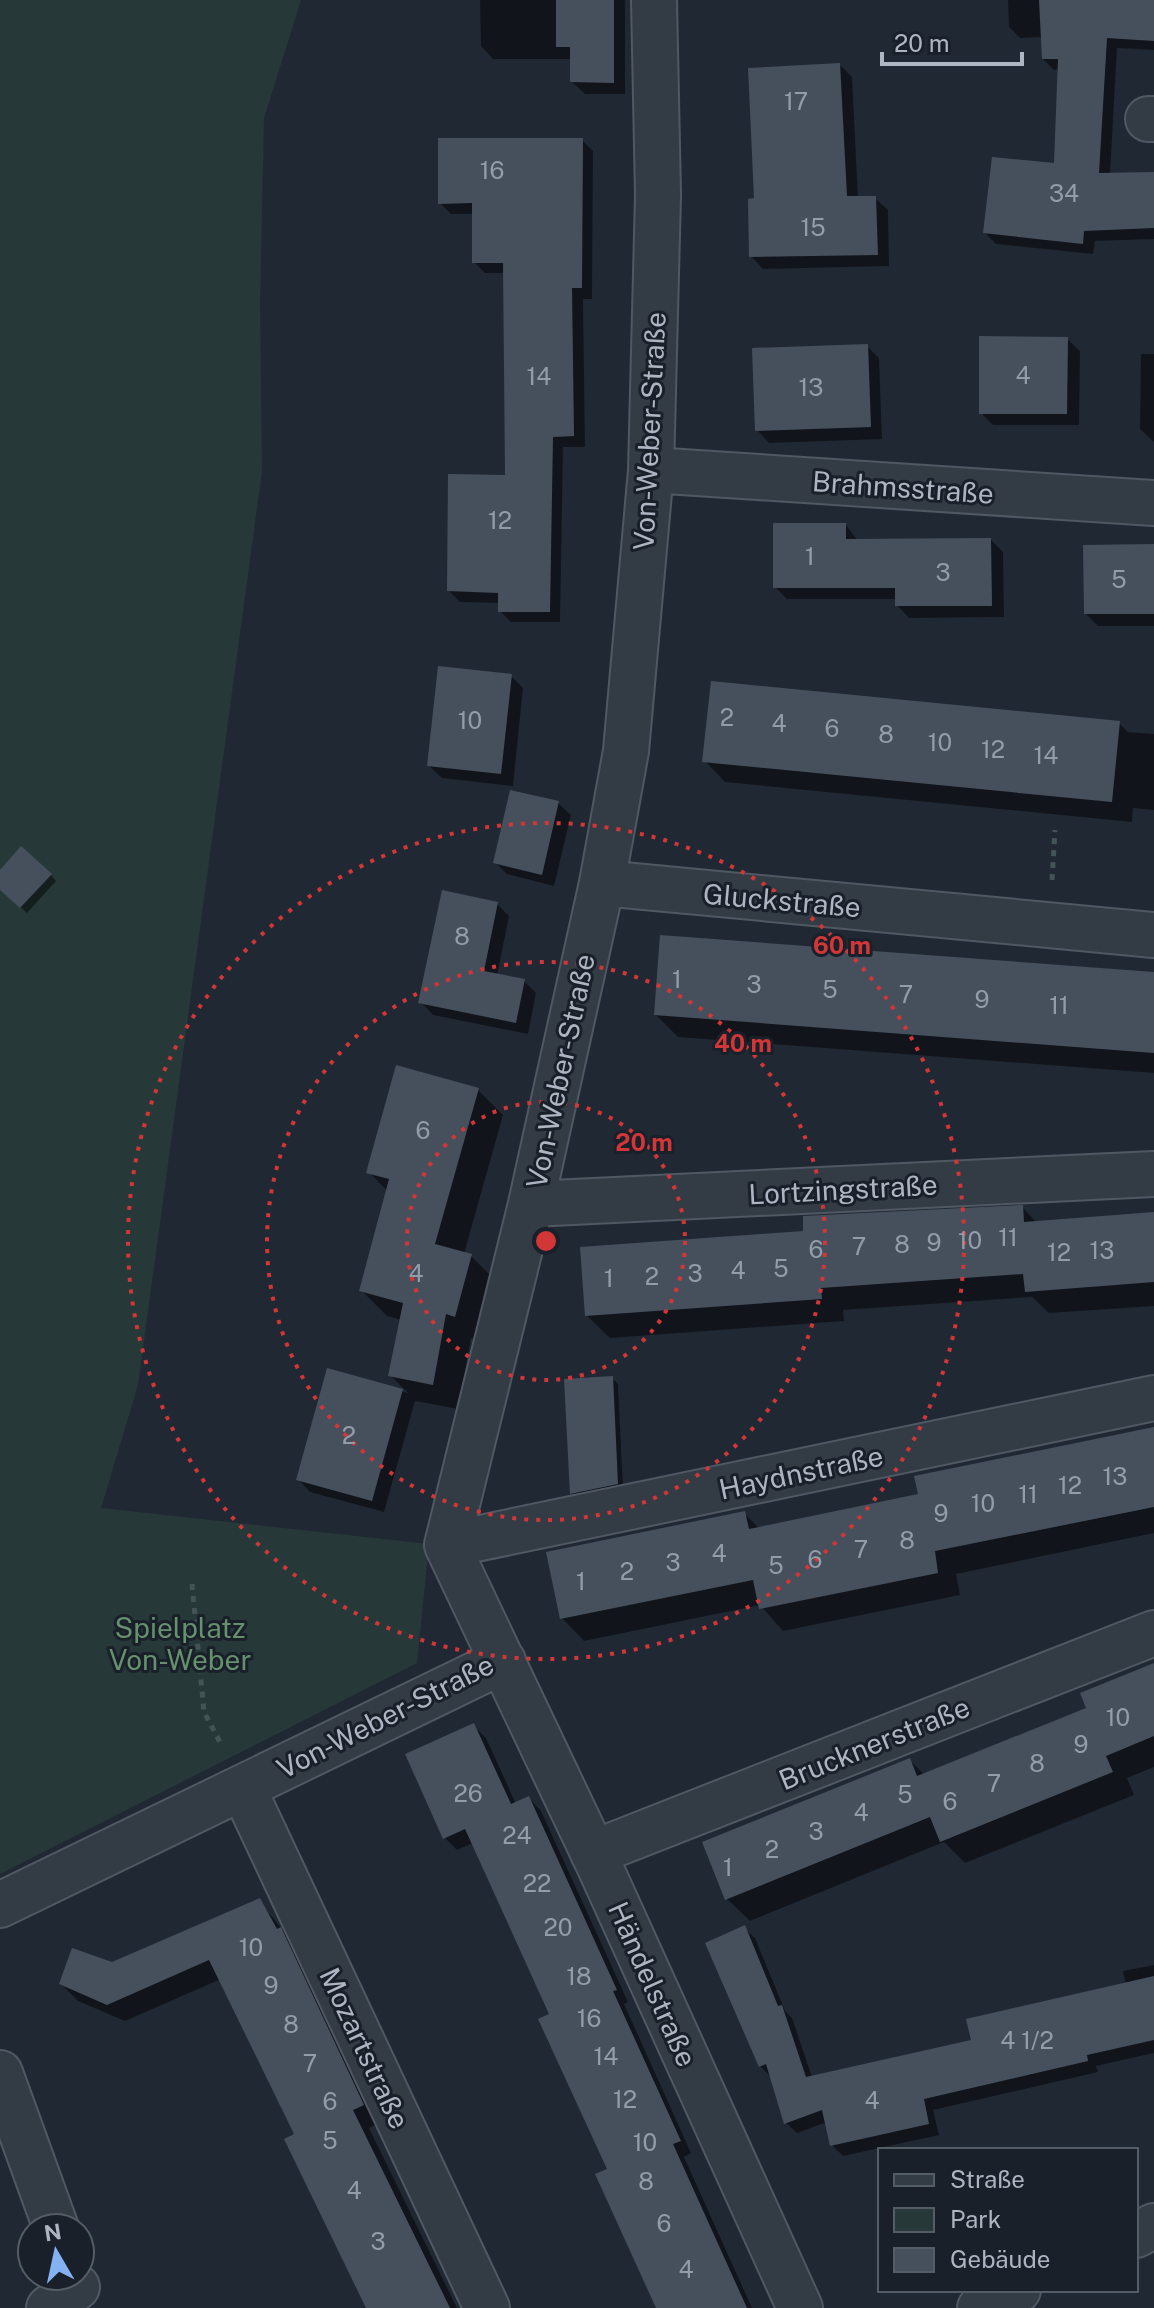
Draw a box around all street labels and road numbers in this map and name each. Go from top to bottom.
street label: Von-Weber-Straße [626,311,672,551]
street label: Brahmsstraße [811,464,995,510]
street label: Gluckstraße [702,877,862,923]
street label: Von-Weber-Straße [519,951,601,1191]
street label: Lortzingstraße [748,1168,938,1210]
street label: Haydnstraße [716,1438,886,1506]
street label: Von-Weber-Straße [271,1647,499,1785]
street label: Brucknerstraße [774,1690,974,1796]
street label: Händelstraße [602,1897,704,2071]
street label: Mozartstraße [313,1962,417,2134]

